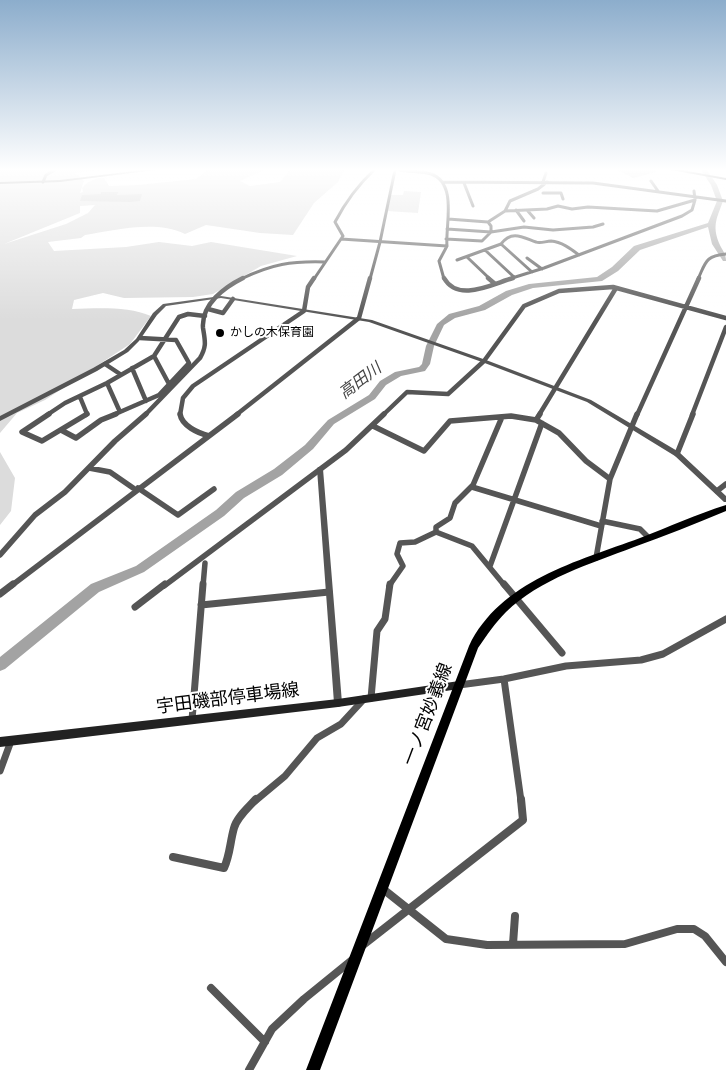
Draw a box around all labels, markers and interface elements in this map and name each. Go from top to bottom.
place label: かしの木保育園 [230,326,314,340]
marker: かしの木保育園 [214,327,226,339]
water label: 高田川 [336,360,386,404]
street label: 一ノ宮妙義線 [400,661,458,769]
street label: 宇田磯部停車場線 [155,681,301,719]

